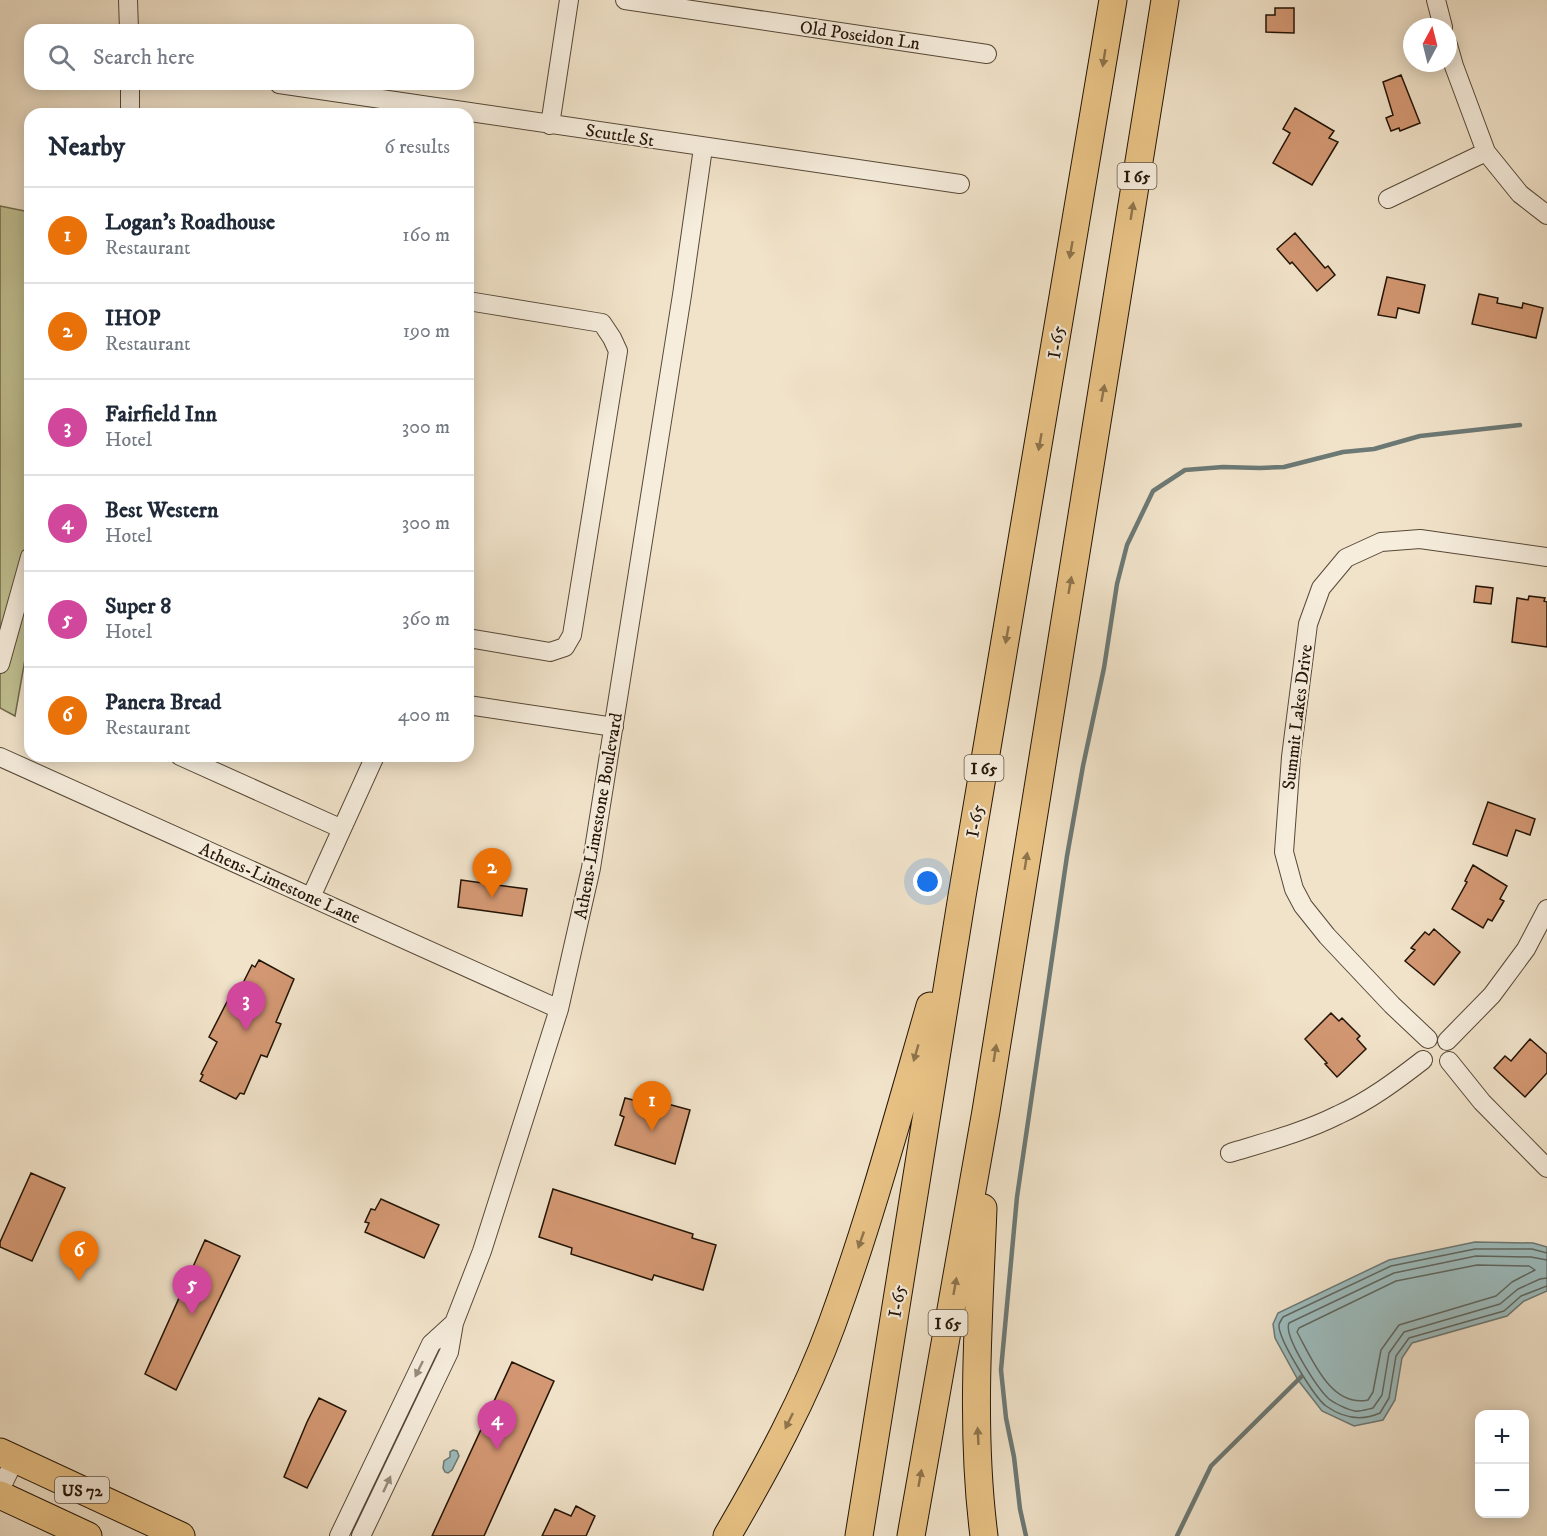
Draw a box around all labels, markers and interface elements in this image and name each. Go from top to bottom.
street label: Old Poseidon Ln [798,17,922,55]
north arrow [1403,18,1457,72]
search box [24,24,474,90]
icon: search [45,41,78,74]
text: Search here [93,44,195,71]
one-way arrow [1099,48,1108,67]
street label: Scuttle St [584,120,656,152]
text: Nearby [48,131,125,164]
text: 6 results [384,135,450,160]
road number: I 65 [1118,163,1156,189]
one-way arrow [1128,201,1137,220]
text: Logan's Roadhouse [105,209,275,236]
text: 1 [64,223,71,248]
text: 160 m [402,223,450,248]
text: Restaurant [105,236,190,261]
one-way arrow [1066,241,1075,260]
text: IHOP [105,305,160,332]
text: 2 [63,319,72,344]
text: 190 m [403,319,450,344]
street label: I-65 [1044,324,1070,360]
text: Restaurant [105,332,190,357]
one-way arrow [1098,383,1107,402]
text: Fairfield Inn [105,401,217,428]
text: 3 [64,415,71,440]
text: 300 m [402,415,450,440]
text: Hotel [105,428,152,453]
one-way arrow [1035,433,1044,452]
text: Best Western [105,497,219,524]
text: 4 [62,511,73,536]
text: 300 m [402,511,450,536]
text: Hotel [105,524,152,549]
one-way arrow [1066,576,1075,595]
text: Super 8 [105,593,171,620]
text: 5 [63,607,72,632]
text: 360 m [402,607,450,632]
text: Hotel [105,620,152,645]
one-way arrow [1002,625,1011,644]
street label: Summit Lakes Drive [1278,643,1318,791]
text: Panera Bread [105,689,221,716]
text: 6 [62,703,73,728]
text: 400 m [398,703,450,728]
street label: Athens-Limestone Boulevard [570,711,628,921]
text: Restaurant [105,716,190,741]
road number: I 65 [964,755,1004,781]
street label: I-65 [962,803,990,839]
street label: Athens-Limestone Lane [196,838,364,929]
pin: 2 [472,848,512,898]
one-way arrow [1021,851,1030,870]
your location [913,867,942,896]
pin: 3 [226,982,266,1031]
one-way arrow [911,1044,920,1062]
one-way arrow [991,1044,1000,1063]
pin: 1 [632,1082,672,1131]
one-way arrow [855,1231,865,1249]
pin: 6 [60,1232,98,1281]
pin: 5 [172,1266,212,1315]
one-way arrow [950,1277,959,1296]
street label: I-65 [885,1283,911,1319]
road number: I 65 [928,1310,968,1336]
one-way arrow [415,1360,424,1377]
pin: 4 [478,1400,516,1450]
map controls [1475,1410,1529,1518]
button: + [1475,1410,1529,1464]
one-way arrow [785,1412,794,1429]
one-way arrow [973,1426,982,1445]
button: − [1475,1464,1529,1518]
one-way arrow [916,1469,925,1488]
one-way arrow [382,1475,391,1492]
road number: US 72 [55,1477,109,1503]

